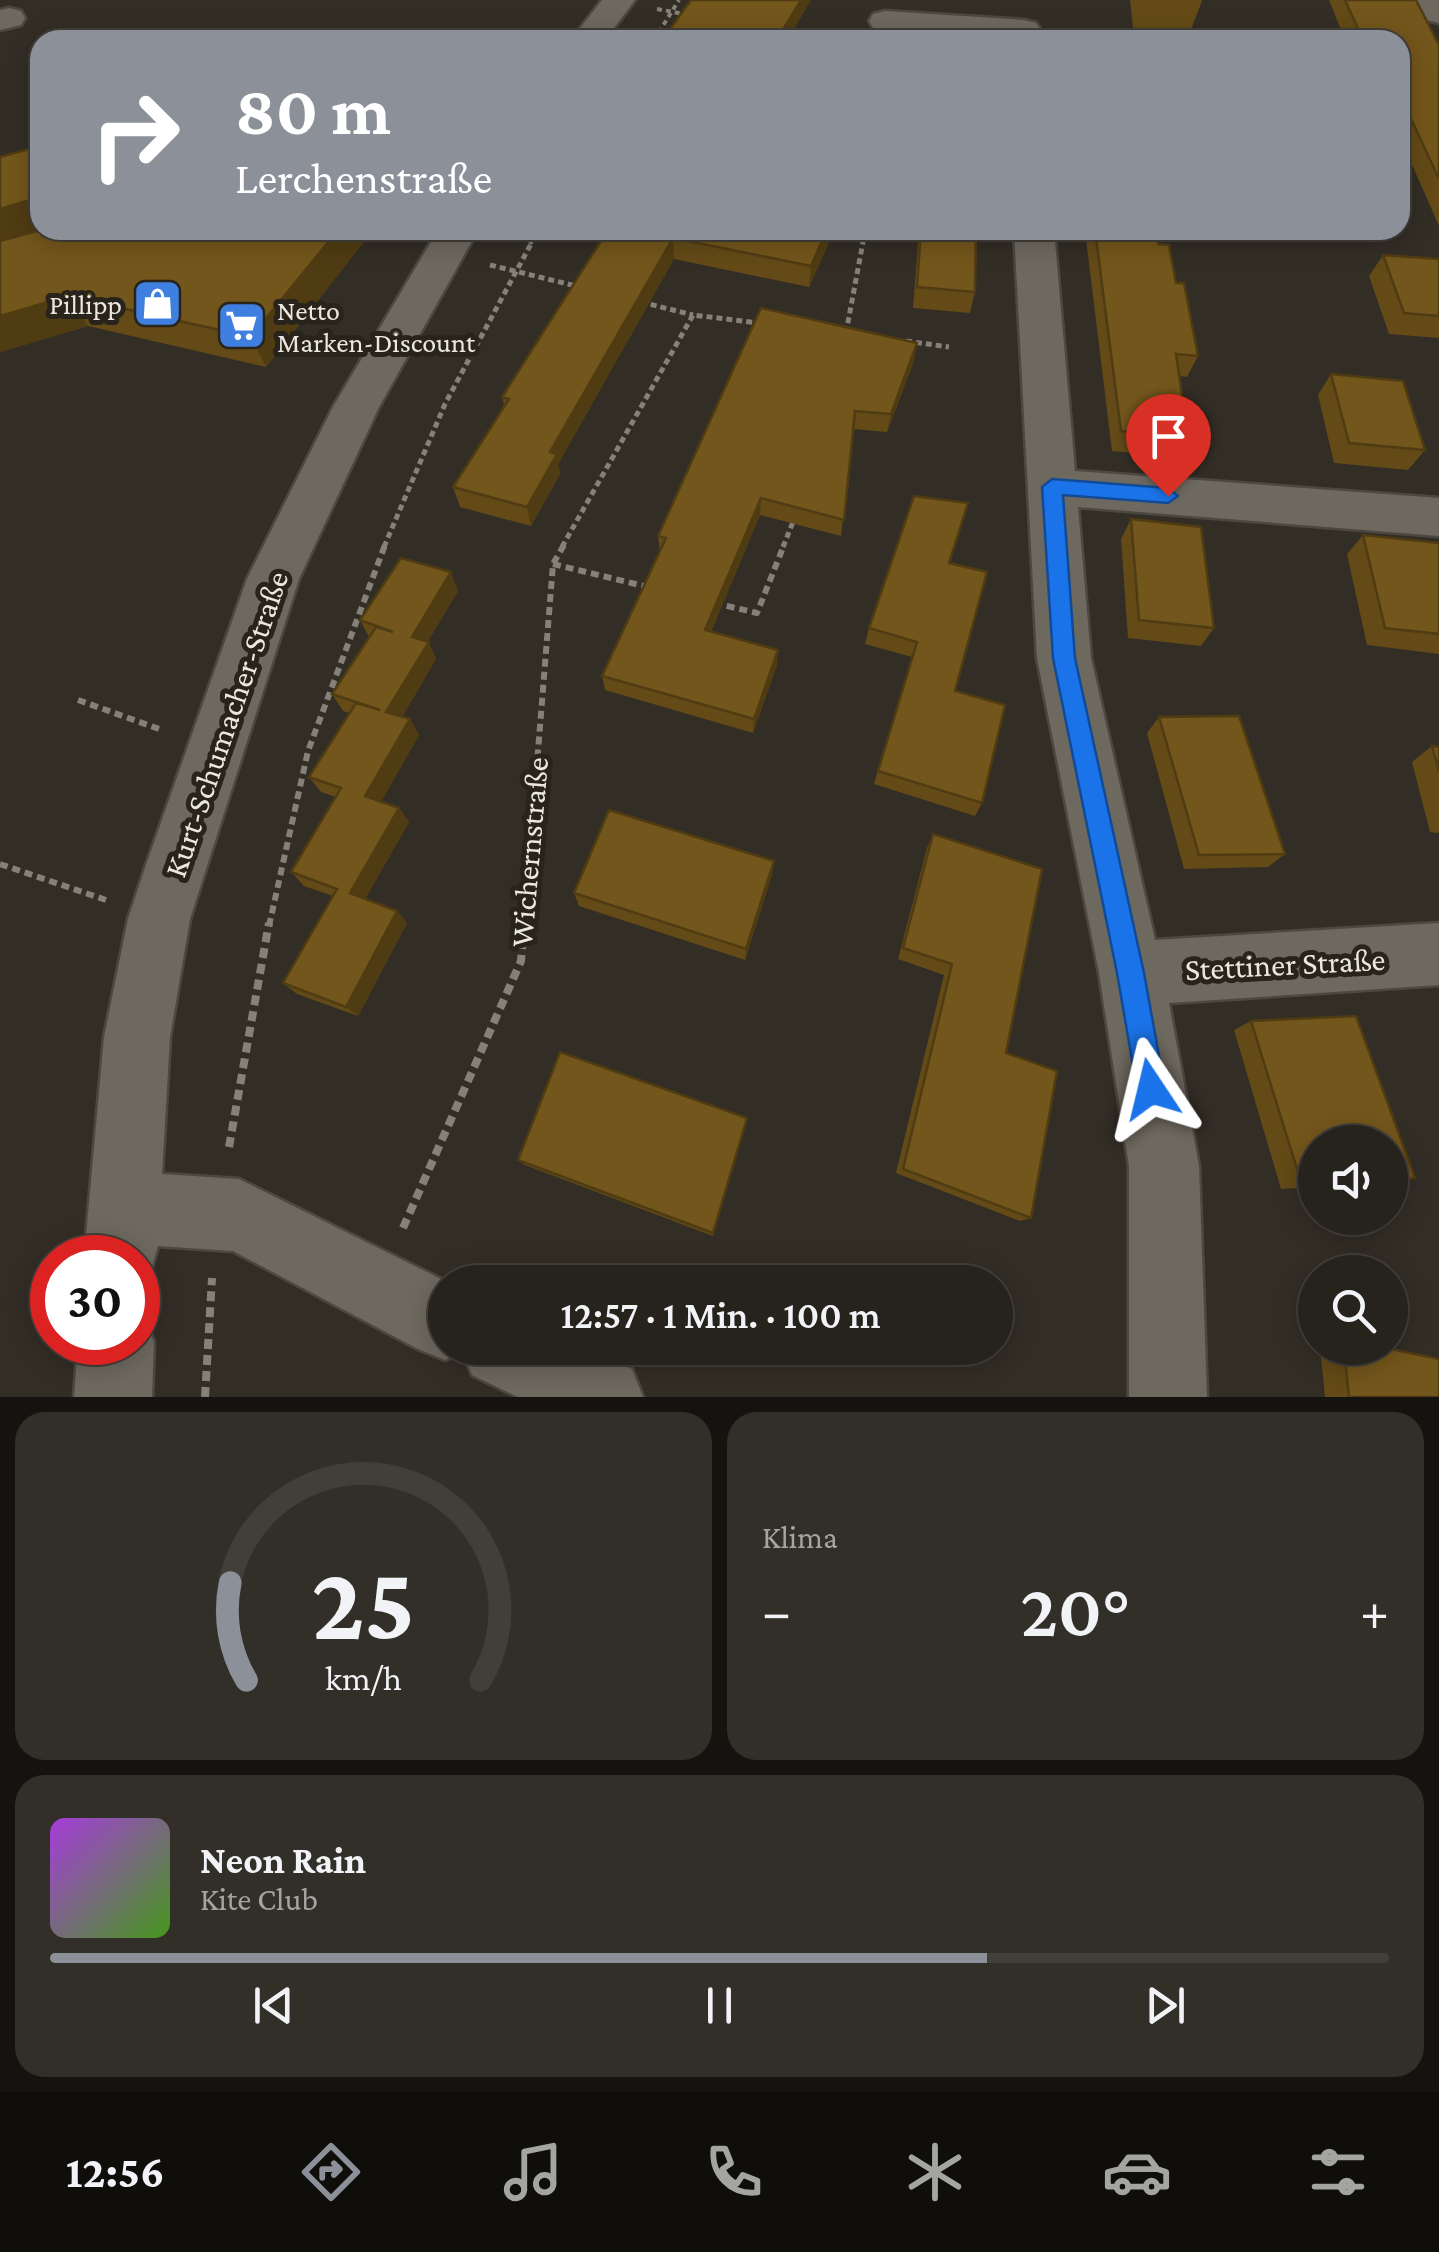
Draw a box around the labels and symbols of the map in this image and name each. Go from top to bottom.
shop icon: Pillipp [131,278,183,330]
place label: Pillipp [49,289,122,320]
place label: Netto Marken-Discount [277,295,476,358]
supermarket icon: Netto Marken-Discount [216,300,268,352]
pin [1126,394,1211,497]
street label: Kurt-Schumacher-Straße [157,566,295,882]
street label: Wichernstraße [503,755,555,949]
street label: Stettiner Straße [1184,941,1386,987]
position arrow [1099,1037,1203,1141]
speed limit sign: 30 [30,1235,160,1365]

